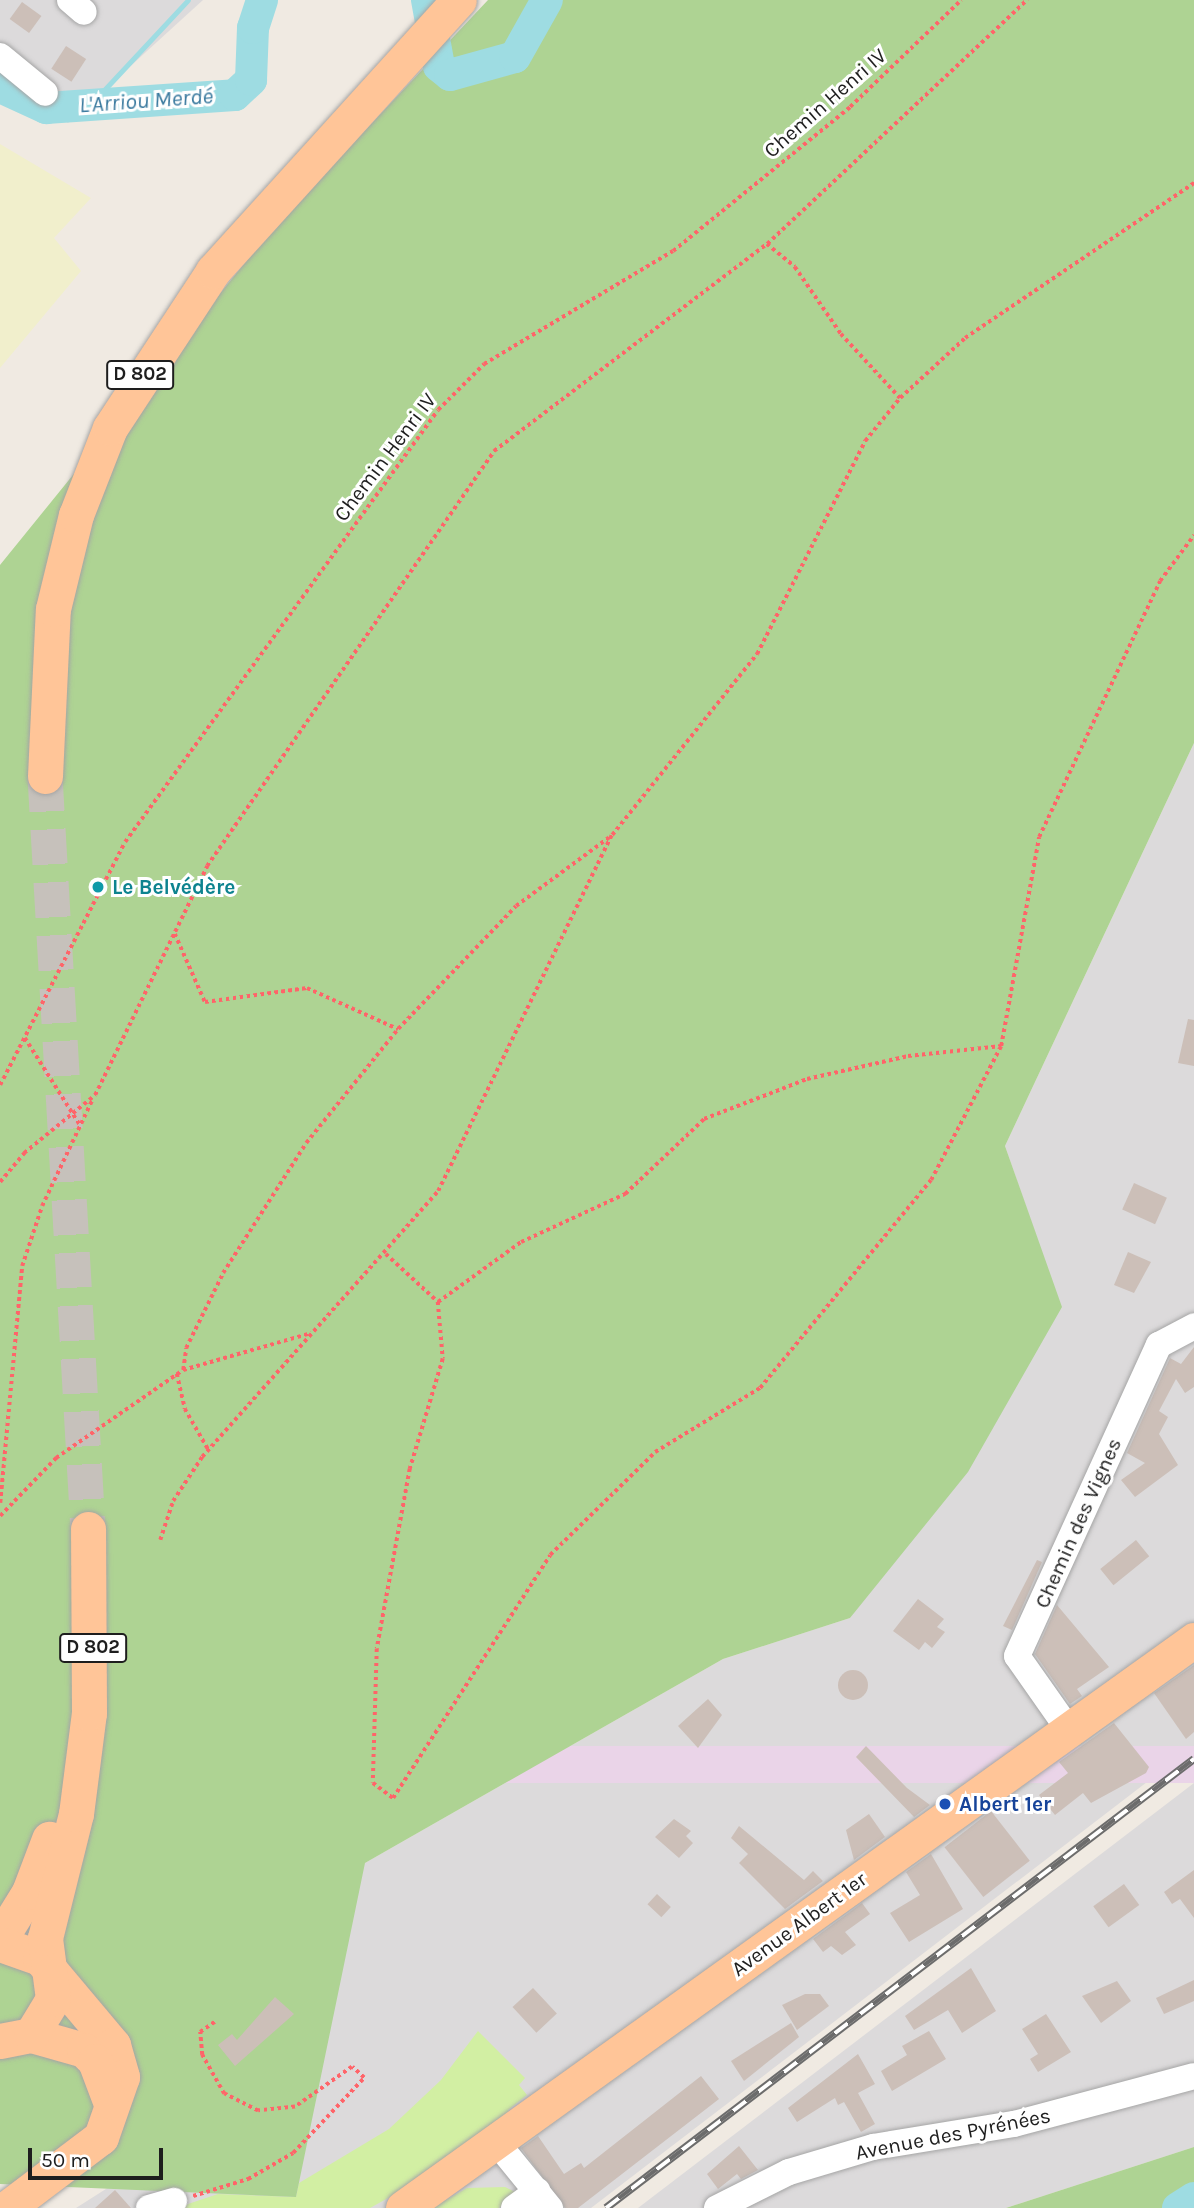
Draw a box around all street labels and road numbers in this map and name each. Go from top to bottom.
street label: Chemin Henri IV [759,43,891,163]
road number: D 802 [105,360,175,390]
street label: Chemin Henri IV [329,388,441,526]
street label: Chemin des Vignes [1029,1434,1127,1612]
road number: D 802 [58,1632,128,1664]
street label: Avenue Albert 1er [726,1866,872,1982]
street label: Avenue des Pyrénées [853,2103,1053,2165]

